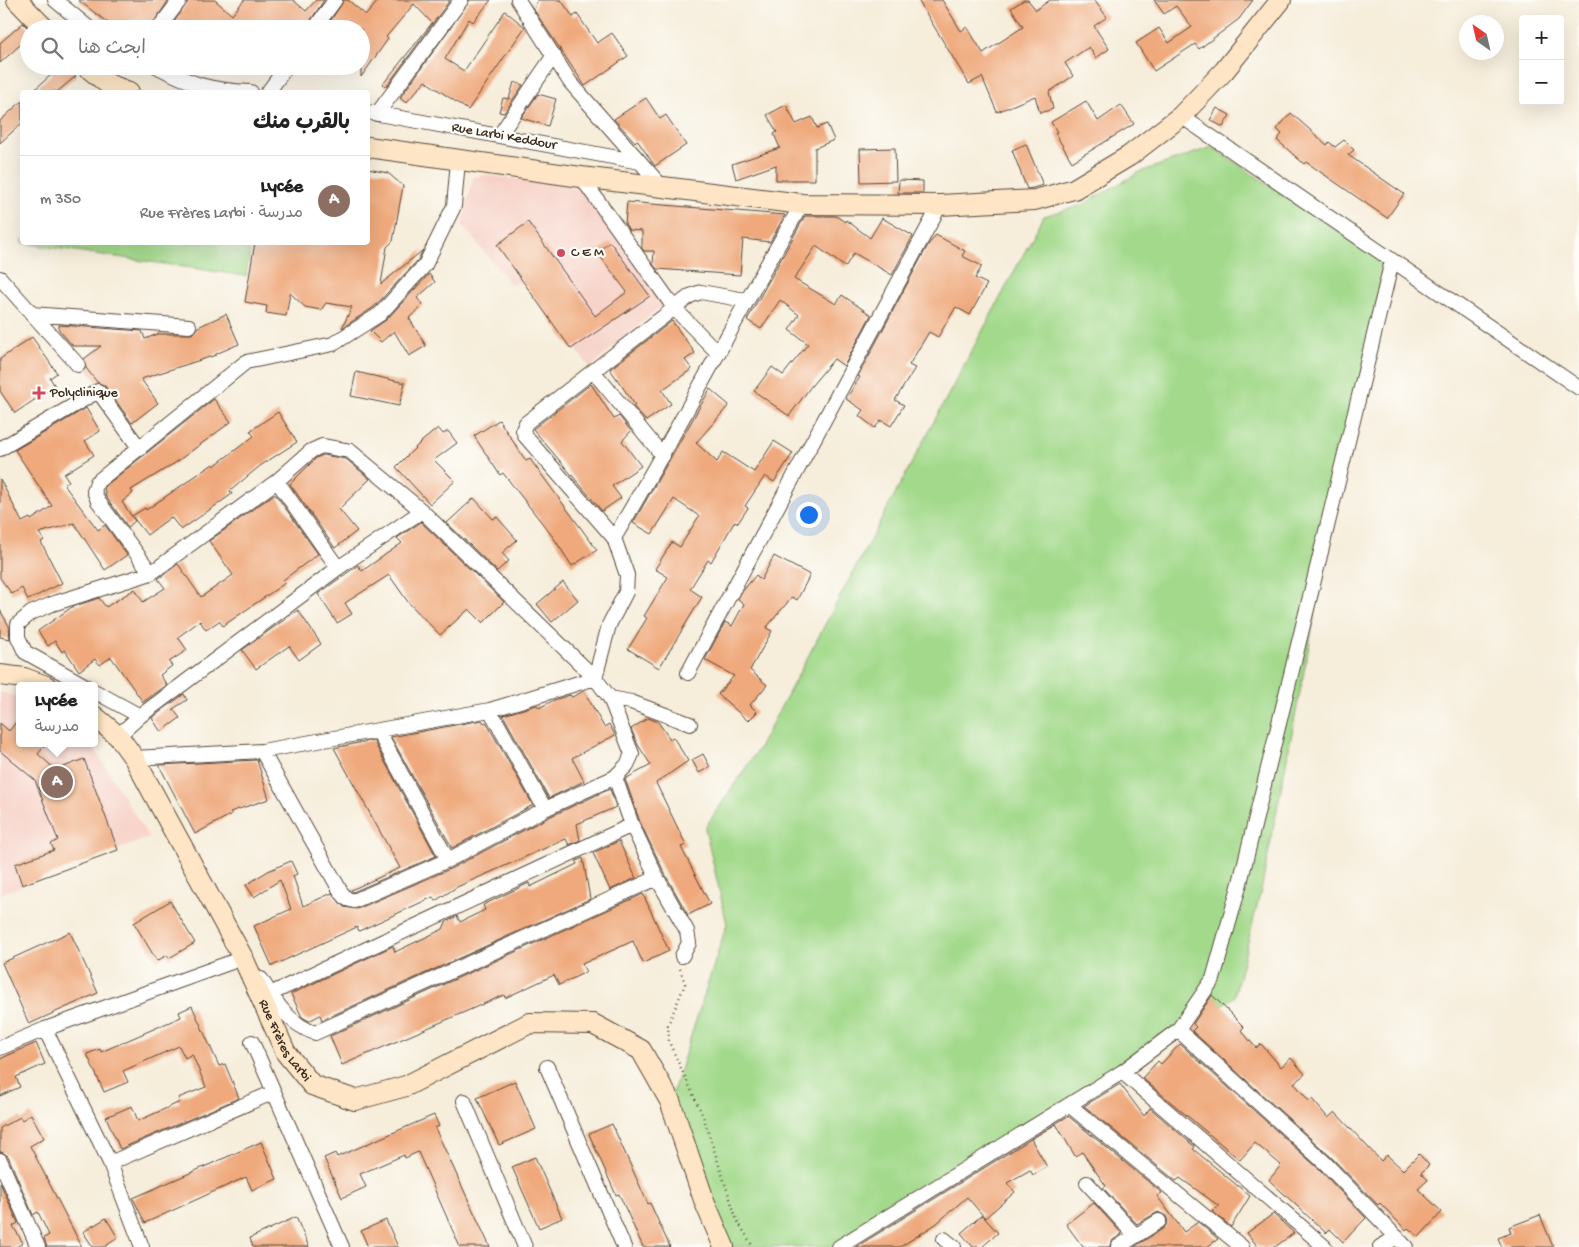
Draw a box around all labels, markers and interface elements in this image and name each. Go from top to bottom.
north arrow [1459,15,1504,60]
map controls [1519,15,1564,105]
button: + [1519,15,1564,60]
search box [20,20,370,75]
icon: search [38,34,66,62]
text: ابحث هنا [78,38,146,61]
button: − [1519,60,1564,105]
text: بالقرب منك [253,112,350,137]
street label: Rue Larbi Keddour [450,119,559,155]
text: Lycée [261,176,303,199]
text: 350 m [40,191,81,210]
text: A [329,191,339,210]
text: مدرسة · Rue Frères Larbi [140,205,303,224]
place label: C E M [571,245,604,262]
marker: C E M [555,247,567,259]
place label: Polyclinique [49,385,118,402]
marker: Polyclinique [32,386,46,400]
your location [796,502,822,528]
popup [16,682,98,747]
text: Lycée [35,690,77,713]
text: مدرسة [35,719,79,738]
pin: A [41,763,73,801]
street label: Rue Frères Larbi [254,997,315,1085]

